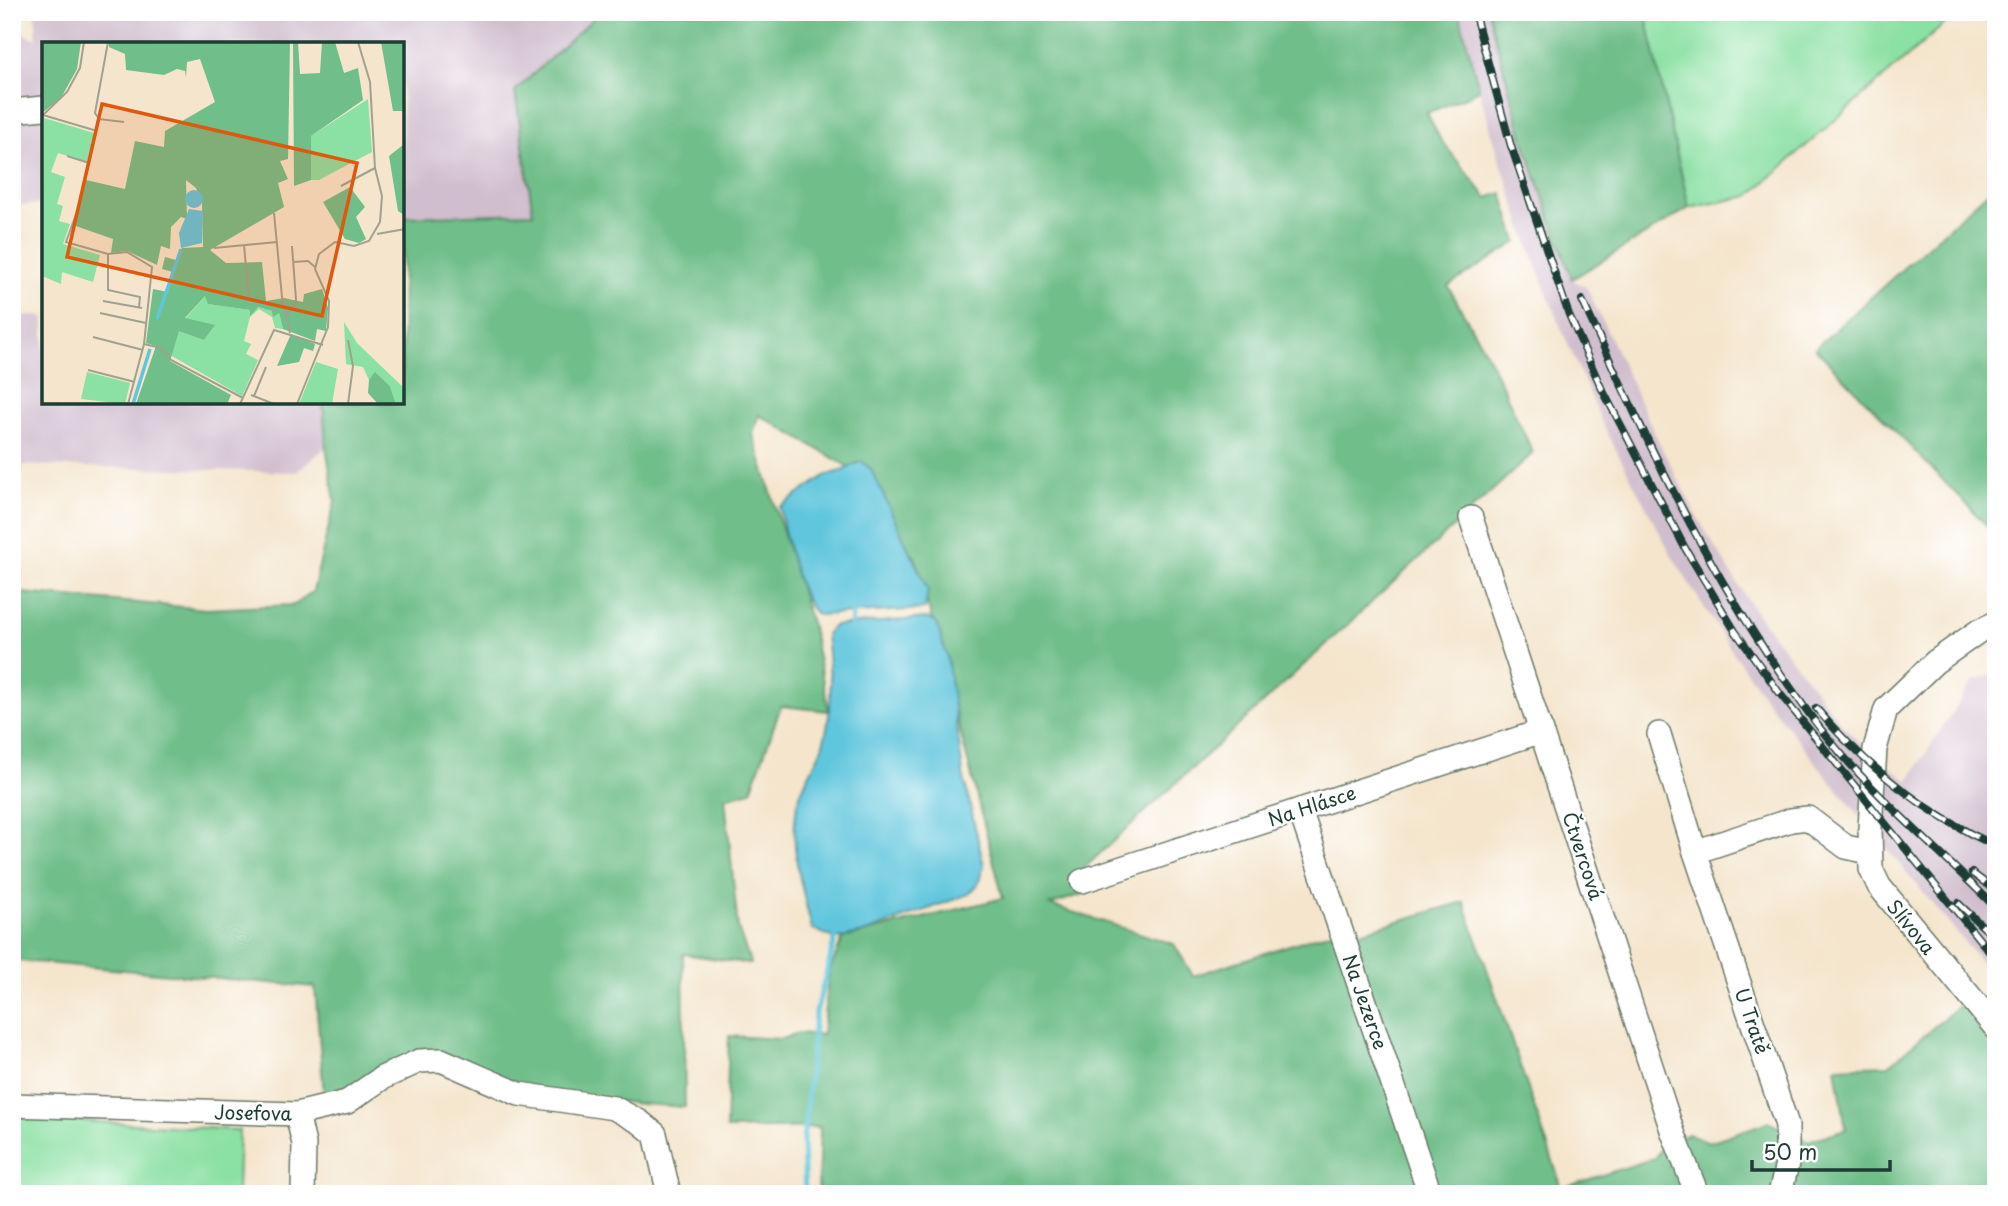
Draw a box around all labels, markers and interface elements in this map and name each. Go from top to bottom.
inset map [42,42,404,404]
street label: Na Hlásce [1264,778,1359,832]
street label: Čtvercová [1557,808,1611,904]
street label: Slívova [1881,893,1943,960]
street label: Na Jezerce [1337,950,1395,1053]
street label: U Tratě [1729,984,1777,1058]
street label: Josefova [214,1097,293,1127]
scale bar [1752,1129,1891,1173]
text: 50 m [1763,1135,1817,1167]

